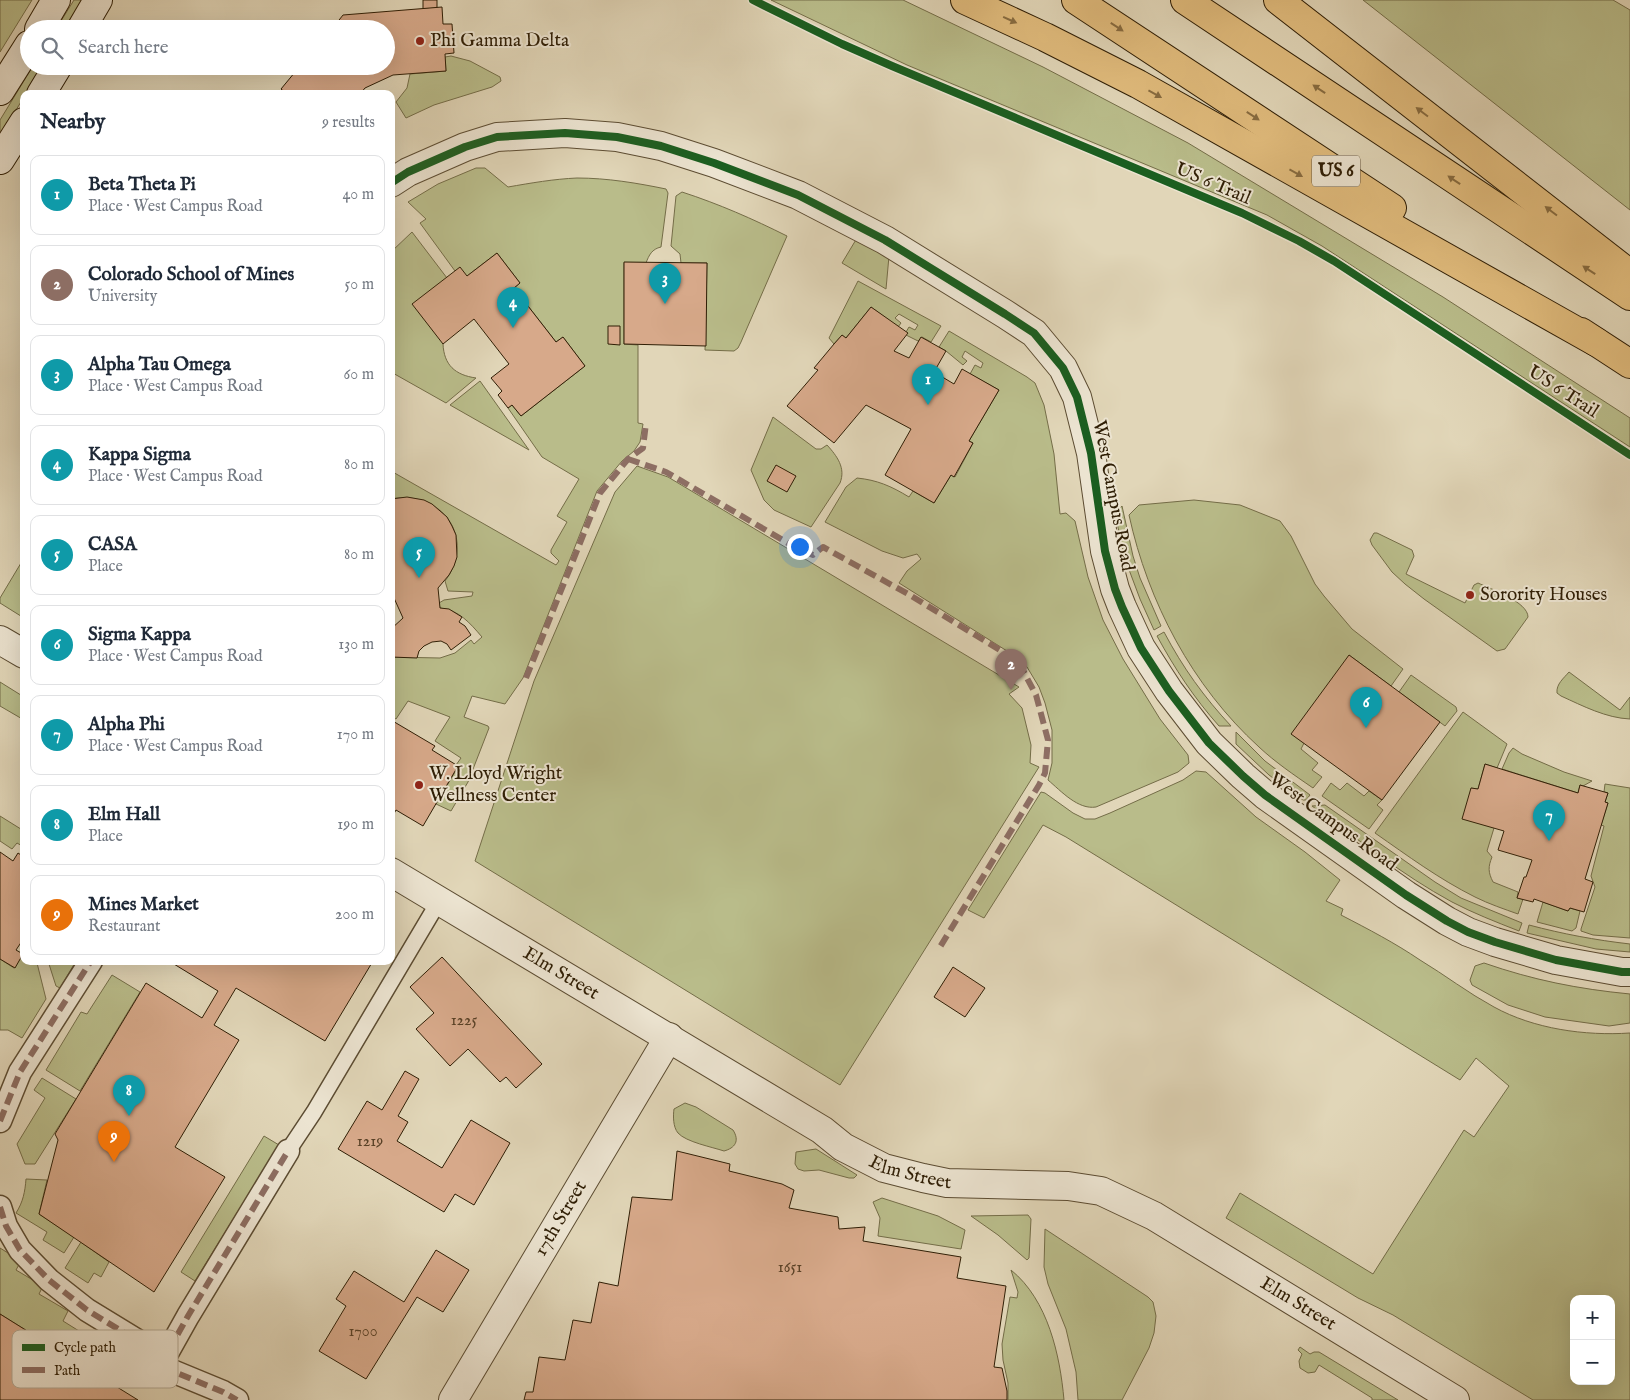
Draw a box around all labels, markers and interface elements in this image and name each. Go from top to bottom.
one-way arrow [1003,17,1017,25]
search box [20,20,395,75]
one-way arrow [1110,22,1123,32]
place label: Phi Gamma Delta [430,29,570,53]
icon: search [38,34,66,62]
marker: Phi Gamma Delta [414,35,426,47]
text: Search here [78,36,169,60]
one-way arrow [1312,85,1325,94]
one-way arrow [1147,90,1162,98]
one-way arrow [1416,107,1429,118]
text: Nearby [40,109,105,136]
one-way arrow [1246,111,1259,121]
text: 9 results [322,113,375,133]
road number: US 6 [1312,156,1360,187]
street label: US 6 Trail [1172,157,1255,211]
one-way arrow [1289,169,1304,177]
text: Beta Theta Pi [88,173,196,197]
one-way arrow [1447,175,1461,184]
text: 1 [54,185,60,205]
text: 40 m [342,185,374,205]
text: Place · West Campus Road [88,197,263,217]
one-way arrow [1544,206,1557,217]
text: Colorado School of Mines [88,263,294,287]
pin: 3 [649,263,681,304]
one-way arrow [1583,265,1596,274]
text: 2 [53,275,61,295]
text: 50 m [345,275,374,295]
text: University [88,287,157,307]
pin: 4 [497,287,529,328]
text: Alpha Tau Omega [88,353,231,377]
street label: US 6 Trail [1523,360,1604,424]
pin: 1 [912,364,944,405]
text: 3 [54,365,60,385]
text: 60 m [344,365,374,385]
text: Place · West Campus Road [88,377,263,397]
street label: West Campus Road [1087,418,1140,574]
text: Kappa Sigma [88,443,191,467]
text: 4 [53,455,61,475]
text: 80 m [344,455,374,475]
text: Place · West Campus Road [88,467,263,487]
text: CASA [88,533,137,557]
your location [787,534,813,560]
pin: 5 [403,537,435,578]
text: 5 [54,545,60,565]
text: 80 m [344,545,374,565]
text: Place [88,557,123,577]
place label: Sorority Houses [1480,583,1607,607]
marker: Sorority Houses [1464,589,1476,601]
text: Sigma Kappa [88,623,191,647]
text: 6 [54,635,60,655]
text: 130 m [338,635,374,655]
text: Place · West Campus Road [88,647,263,667]
pin: 2 [995,649,1027,690]
pin: 6 [1350,687,1382,728]
text: Alpha Phi [88,713,165,737]
text: 7 [53,725,61,745]
text: 170 m [337,725,374,745]
text: Place · West Campus Road [88,737,263,757]
place label: W. Lloyd Wright Wellness Center [429,762,563,808]
street label: West Campus Road [1264,767,1403,877]
marker: W. Lloyd Wright Wellness Center [413,779,425,791]
pin: 7 [1533,800,1565,841]
text: Elm Hall [88,803,160,827]
text: 8 [54,815,60,835]
text: 190 m [337,815,374,835]
text: Place [88,827,123,847]
text: Mines Market [88,893,199,917]
text: 9 [54,905,60,925]
text: 200 m [335,905,374,925]
text: Restaurant [88,917,161,937]
street label: Elm Street [518,942,604,1006]
house number: 1225 [451,1011,478,1031]
pin: 8 [113,1075,145,1116]
pin: 9 [98,1121,130,1162]
house number: 1219 [357,1132,383,1152]
street label: Elm Street [865,1150,952,1195]
street label: 17th Street [529,1176,593,1261]
house number: 1651 [778,1258,802,1278]
street label: Elm Street [1256,1272,1341,1337]
map controls [1570,1295,1615,1385]
button: + [1570,1295,1615,1340]
house number: 1700 [348,1322,378,1342]
legend [12,1330,178,1388]
text: Cycle path [54,1339,116,1357]
button: − [1570,1340,1615,1385]
text: Path [54,1362,81,1380]

